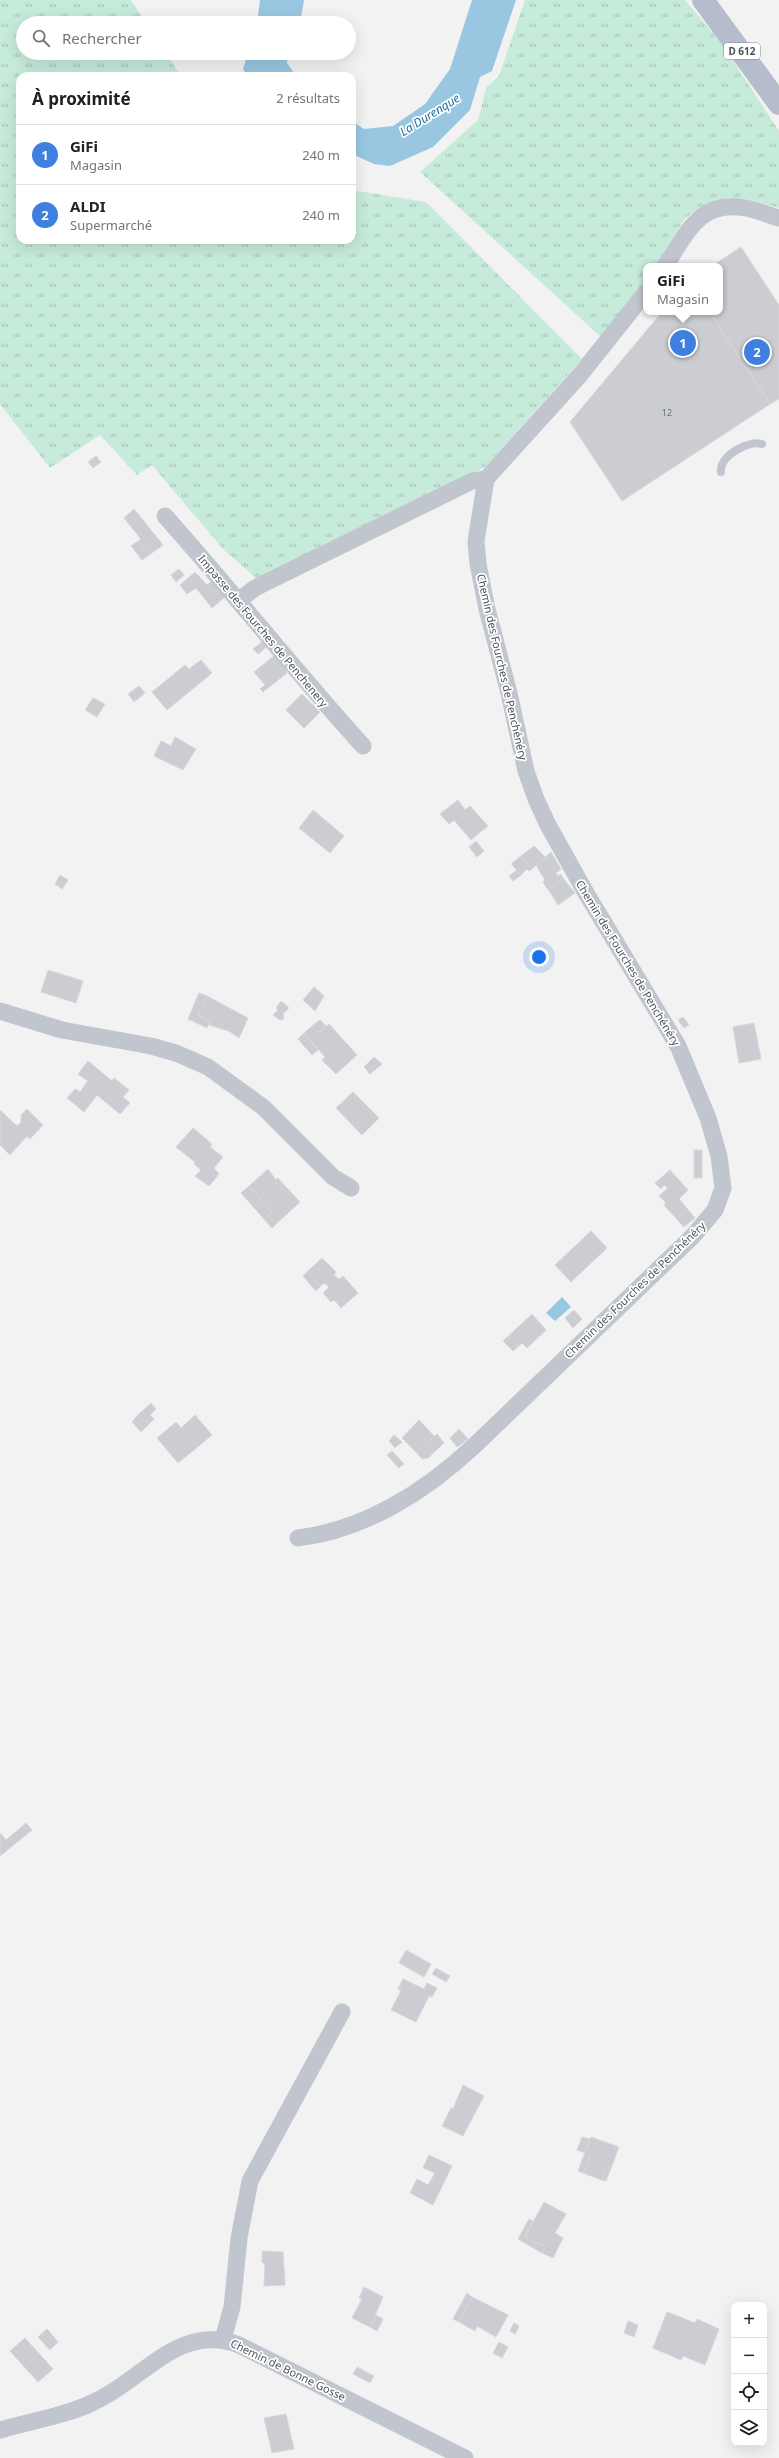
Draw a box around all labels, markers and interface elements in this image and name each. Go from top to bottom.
search box [16,16,356,60]
icon: search [30,27,52,49]
text: Rechercher [62,28,142,48]
road number: D 612 [724,43,760,59]
text: À proximité [32,87,131,110]
text: 2 résultats [276,89,340,107]
water label: La Durenque [396,89,463,140]
text: GiFi [70,136,98,156]
text: 1 [41,146,49,164]
text: 240 m [302,146,340,164]
text: Magasin [70,156,122,174]
text: ALDI [70,196,106,216]
text: 2 [41,206,49,224]
text: 240 m [302,206,340,224]
text: Supermarché [70,216,152,234]
popup [643,263,723,315]
text: GiFi [657,270,685,290]
text: Magasin [657,290,709,308]
pin: 1 [670,328,696,358]
pin: 2 [744,337,770,367]
house number: 12 [662,406,672,419]
street label: Impasse des Fourches de Penchenery [195,551,332,710]
street label: Chemin des Fourches de Penchénéry [474,572,531,762]
street label: Chemin des Fourches de Penchénéry [573,877,684,1049]
your location [529,947,549,967]
street label: Chemin des Fourches de Penchénéry [561,1218,709,1361]
map controls [731,2302,767,2446]
button: + [731,2302,767,2338]
street label: Chemin de Bonne Gosse [228,2335,348,2404]
button: − [731,2338,767,2374]
button: locate [731,2374,767,2410]
button: layers [731,2410,767,2446]

